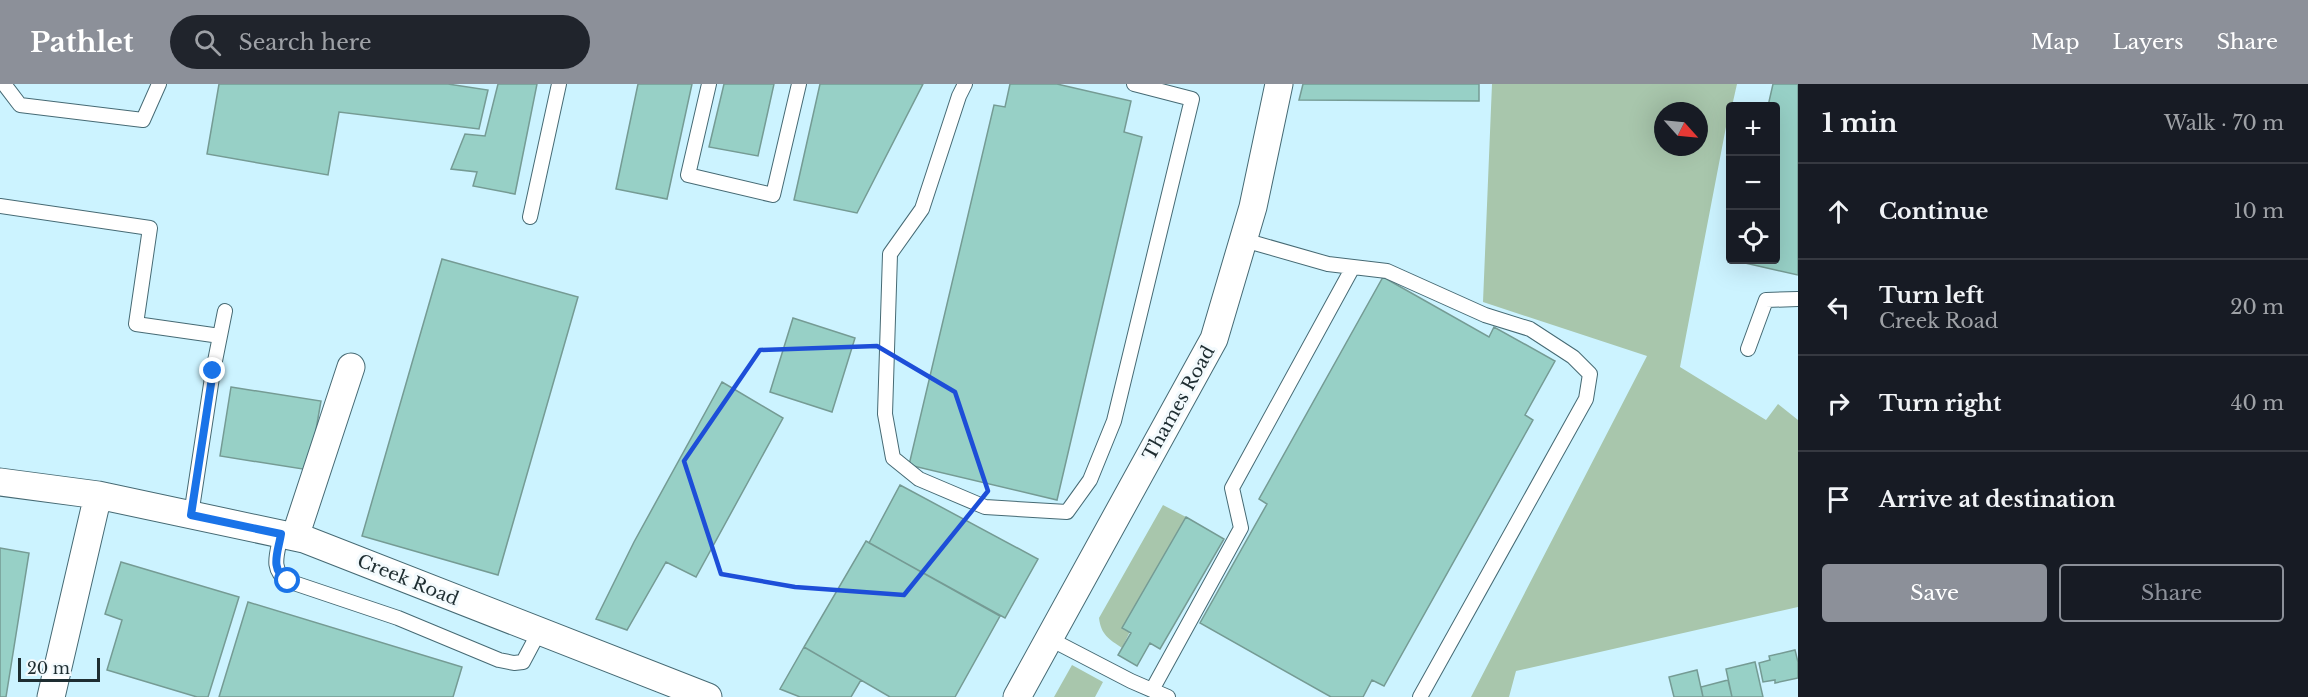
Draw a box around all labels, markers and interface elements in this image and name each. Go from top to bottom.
search box [170,15,590,69]
text: Pathlet [30,25,134,60]
icon: search [191,26,224,59]
text: Search here [239,29,372,56]
text: Map [2031,29,2080,55]
text: Layers [2113,29,2184,55]
text: Share [2217,29,2278,55]
north arrow [1654,102,1708,156]
map controls [1726,102,1780,264]
button: + [1726,102,1780,156]
text: 1 min [1822,107,1897,139]
text: Walk · 70 m [2164,111,2284,135]
button: − [1726,156,1780,210]
icon: ahead [1822,195,1855,228]
text: Continue [1879,198,1988,225]
text: 10 m [2234,199,2284,223]
button: locate [1726,210,1780,264]
text: Turn left [1879,282,1984,309]
icon: left [1822,291,1855,324]
text: 20 m [2230,295,2284,319]
text: Creek Road [1879,309,1998,333]
street label: Thames Road [1138,342,1220,464]
route end [199,357,225,383]
icon: right [1822,387,1855,420]
text: Turn right [1879,390,2001,417]
text: 40 m [2231,391,2284,415]
icon: arrive [1822,483,1855,516]
text: Arrive at destination [1879,486,2116,513]
street label: Creek Road [354,550,462,610]
button: Save [1822,564,2047,622]
button: Share [2059,564,2284,622]
route start [274,567,300,593]
scale bar [18,655,100,682]
text: 20 m [27,658,70,678]

